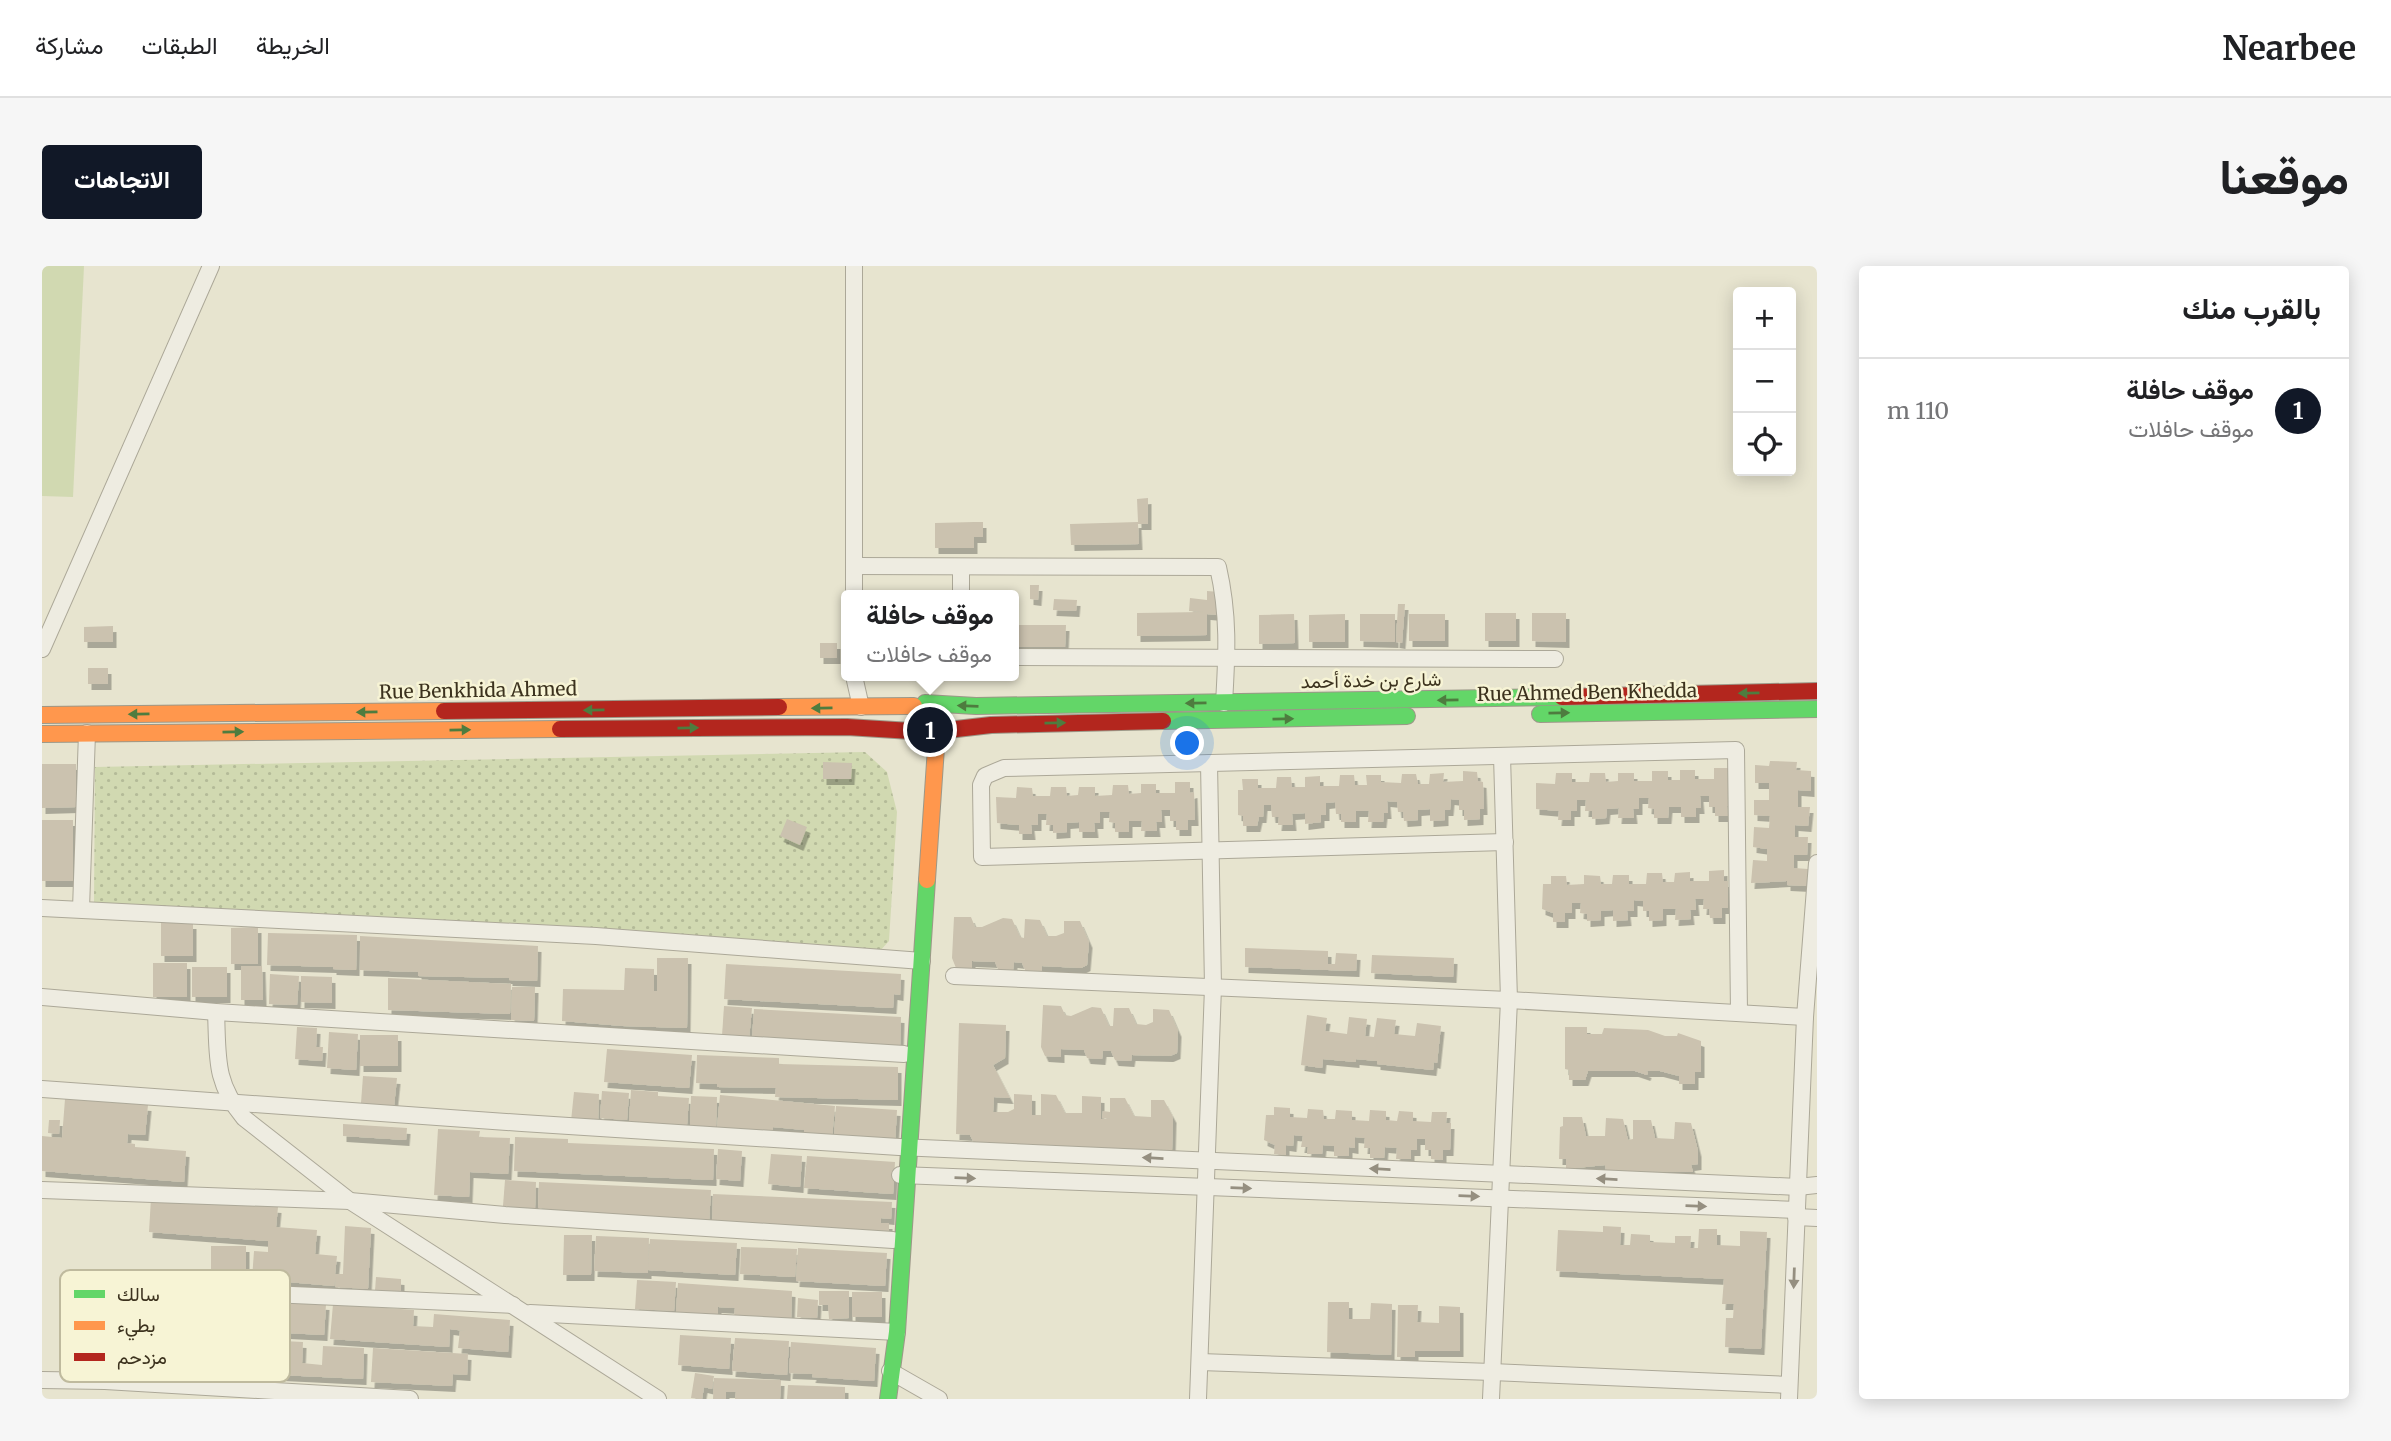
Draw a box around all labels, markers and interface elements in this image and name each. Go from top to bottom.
text: Nearbee [2222,28,2356,69]
text: مشاركة [35,30,103,61]
text: الطبقات [141,30,218,61]
text: الخريطة [256,30,330,61]
button: الاتجاهات [42,145,202,219]
text: موقعنا [2219,146,2349,207]
map controls [1733,287,1796,476]
button: + [1733,287,1796,350]
text: بالقرب منك [2182,289,2321,327]
button: − [1733,350,1796,413]
text: موقف حافلة [2126,373,2254,406]
text: 110 m [1887,396,1949,425]
text: 1 [2293,396,2303,425]
button: locate [1733,413,1796,476]
text: موقف حافلات [2128,414,2254,443]
popup [841,590,1019,681]
text: موقف حافلة [866,598,994,631]
text: موقف حافلات [866,639,992,668]
street label: شارع بن خدة أحمد [1300,667,1442,694]
street label: Rue Benkhida Ahmed [379,676,577,704]
street label: Rue Ahmed Ben Khedda [1477,678,1697,706]
one-way arrow [1738,687,1760,699]
one-way arrow [1437,694,1459,706]
one-way arrow [1185,697,1207,709]
one-way arrow [957,700,979,711]
one-way arrow [811,702,833,714]
one-way arrow [583,704,605,716]
pin: 1 [907,704,953,756]
one-way arrow [356,706,378,718]
one-way arrow [128,708,150,720]
one-way arrow [1549,708,1571,719]
one-way arrow [1272,713,1294,725]
one-way arrow [1045,718,1067,729]
one-way arrow [677,722,699,734]
one-way arrow [449,724,471,736]
one-way arrow [222,726,244,738]
your location [1170,726,1204,760]
one-way arrow [1141,1153,1163,1164]
one-way arrow [1369,1163,1391,1174]
one-way arrow [954,1172,976,1183]
one-way arrow [1596,1173,1618,1184]
one-way arrow [1231,1182,1253,1193]
one-way arrow [1458,1191,1480,1202]
one-way arrow [1685,1200,1707,1211]
one-way arrow [1788,1268,1799,1290]
legend [60,1270,290,1382]
text: سالك [117,1282,160,1306]
text: بطيء [117,1313,155,1341]
text: مزدحم [117,1345,167,1370]

